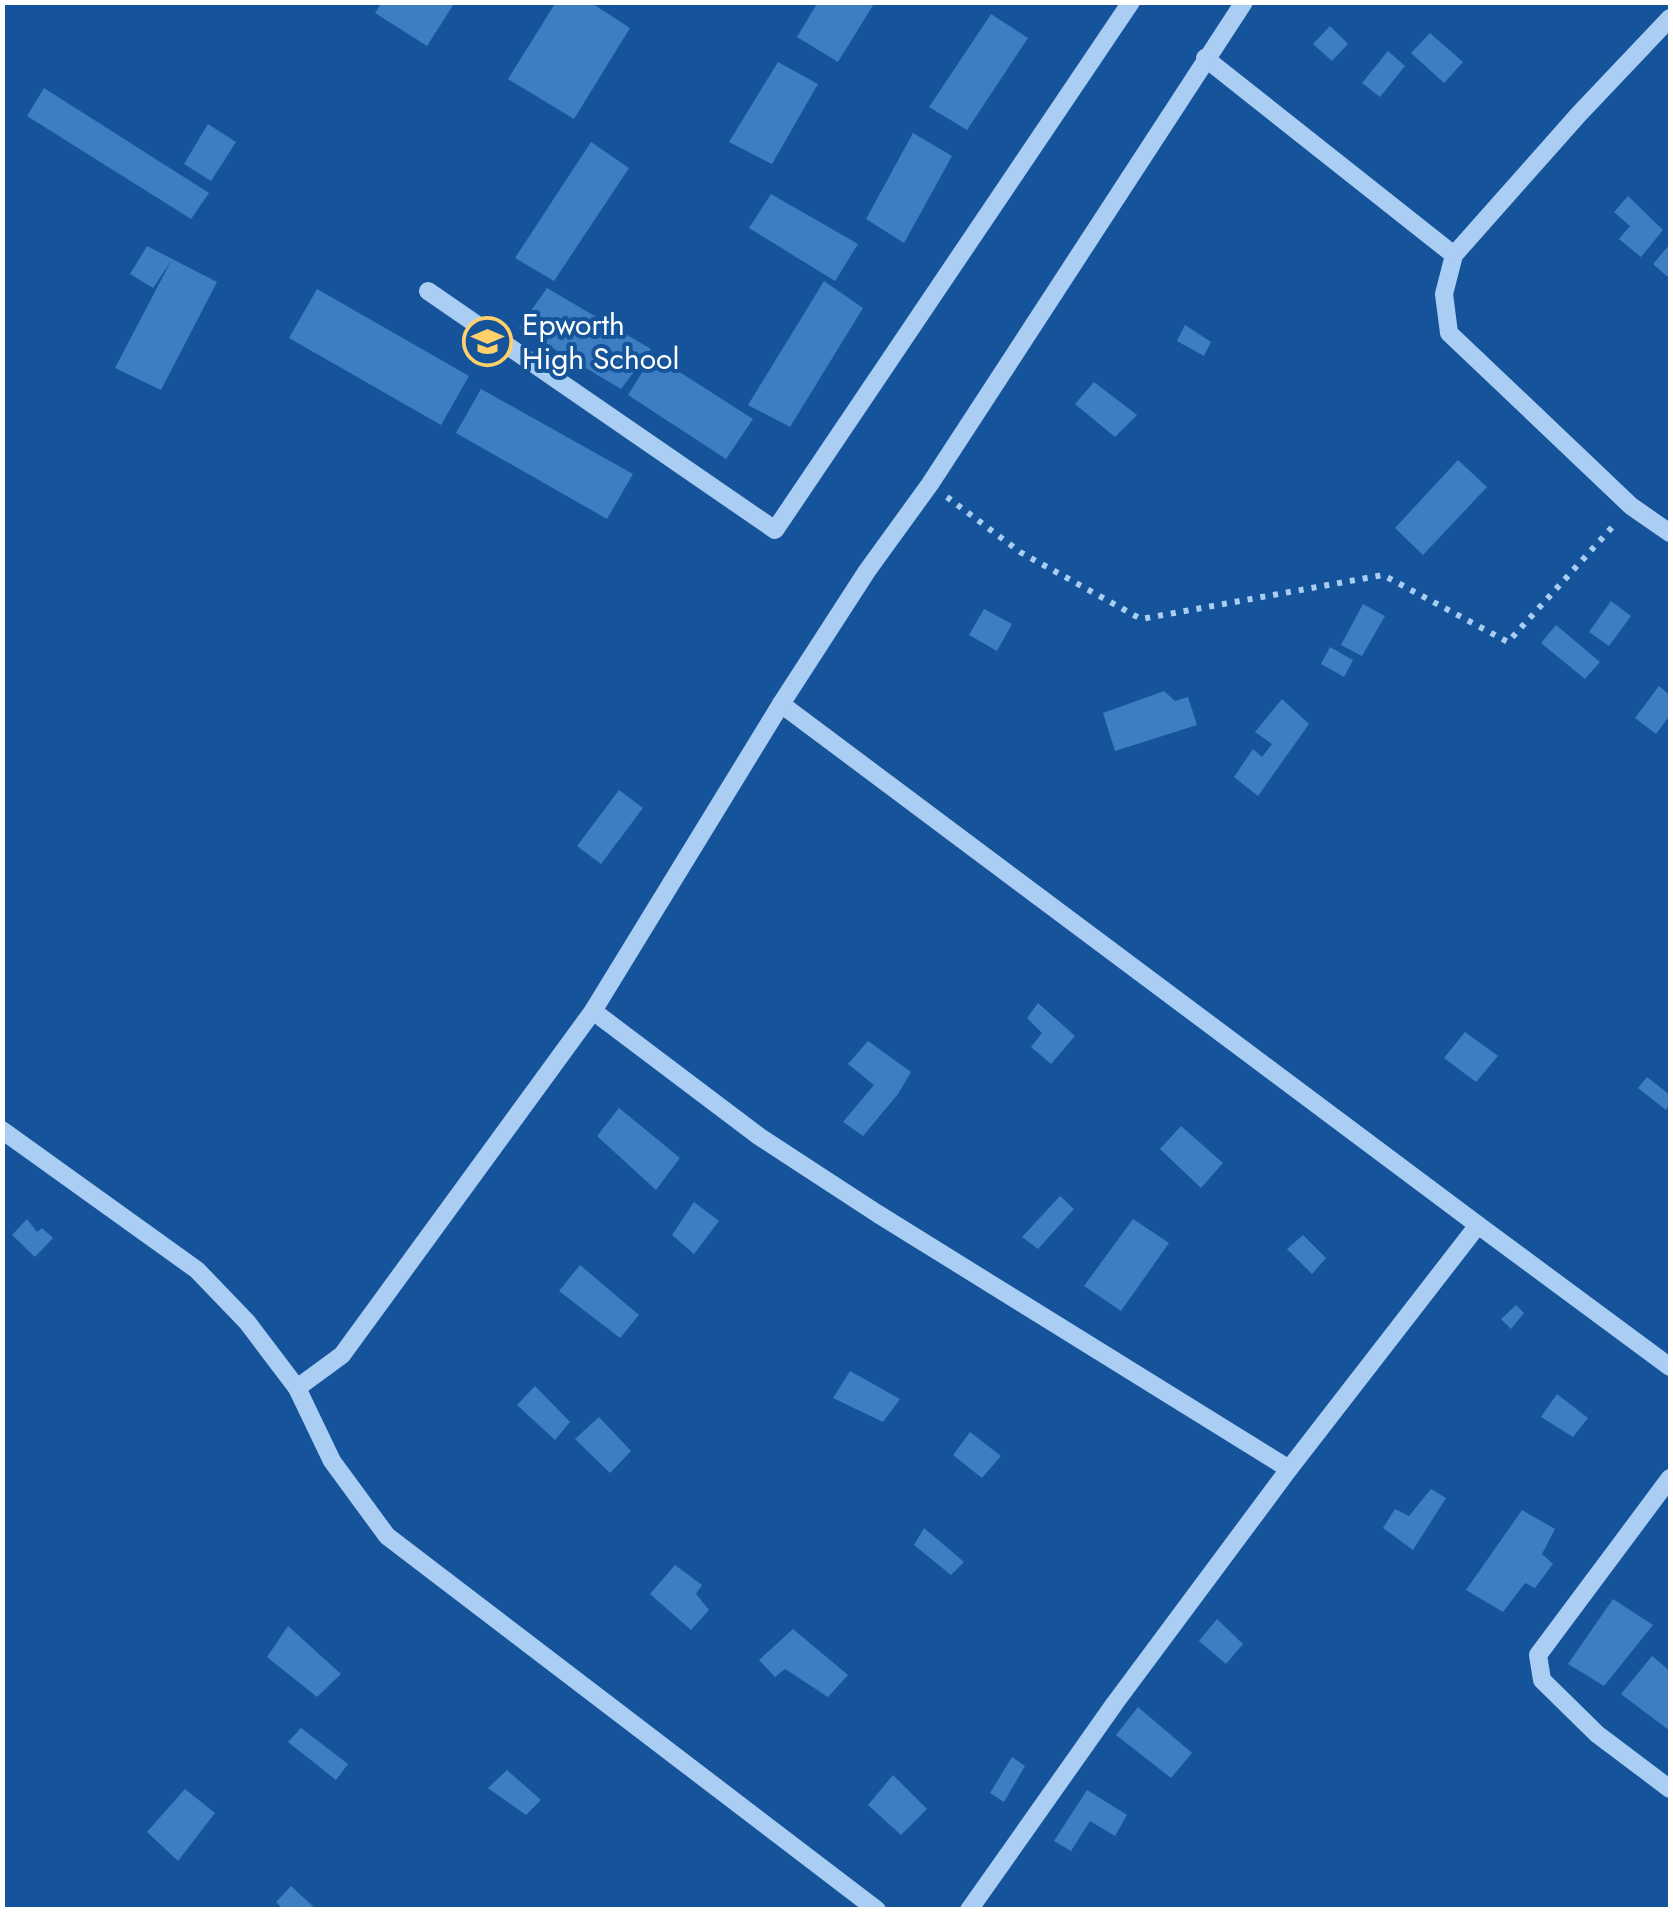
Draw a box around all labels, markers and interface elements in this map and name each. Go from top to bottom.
place label: Epworth High School [522,303,679,380]
school or university icon: Epworth High School [461,315,513,367]

